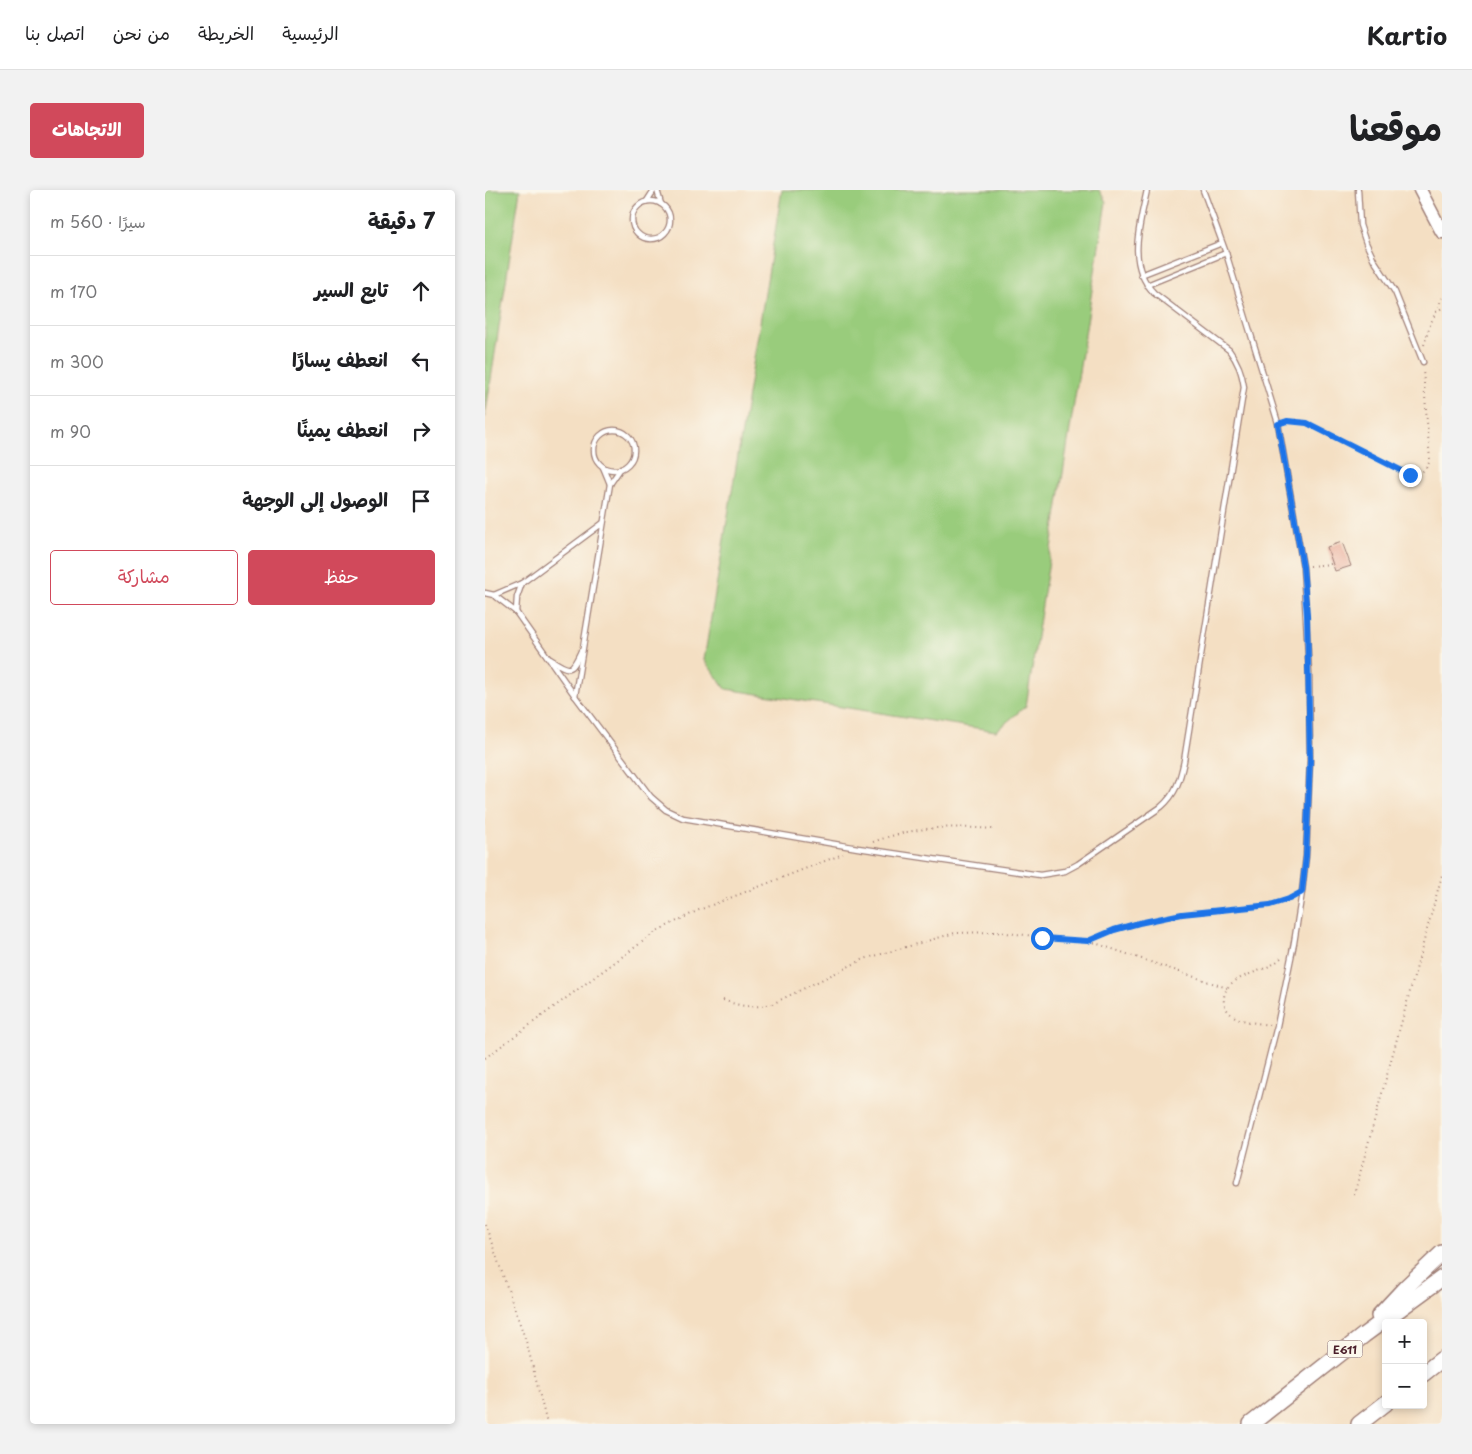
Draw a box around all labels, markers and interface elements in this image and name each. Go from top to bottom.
text: Kartio [1367,17,1447,53]
text: اتصل بنا [25,19,85,46]
text: من نحن [113,19,170,46]
text: الخريطة [198,19,254,46]
text: الرئيسية [282,19,339,46]
text: موقعنا [1349,100,1442,153]
button: الاتجاهات [30,103,144,158]
text: 7 دقيقة [368,204,435,236]
text: سيرًا · 560 m [50,209,146,233]
text: تابع السير [314,275,388,303]
icon: ahead [407,277,435,305]
text: 170 m [50,279,97,303]
text: انعطف يسارًا [292,345,388,373]
icon: left [407,347,435,375]
text: 300 m [50,349,104,373]
text: انعطف يمينًا [297,415,388,443]
icon: right [407,417,435,445]
text: 90 m [50,419,91,443]
route end [1399,464,1422,487]
text: الوصول إلى الوجهة [242,485,388,513]
icon: arrive [407,487,435,515]
button: مشاركة [50,550,238,605]
button: حفظ [248,550,435,605]
route start [1031,927,1054,950]
map controls [1382,1319,1427,1409]
button: + [1382,1319,1427,1364]
road number: E611 [1327,1340,1363,1358]
button: − [1382,1364,1427,1409]

